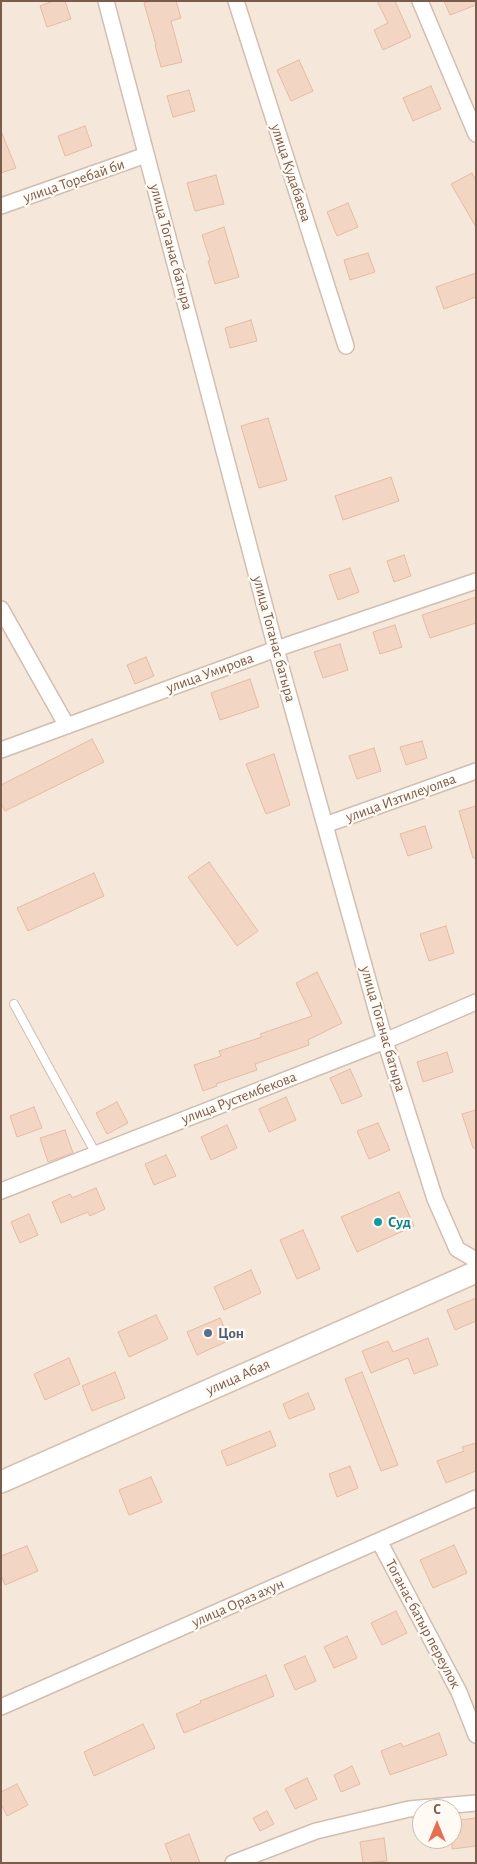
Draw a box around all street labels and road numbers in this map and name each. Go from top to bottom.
street label: улица Кудабаева [267,122,315,224]
street label: улица Торебай би [21,155,127,207]
street label: улица Тоганас батыра [145,182,197,312]
street label: улица Тоганас батыра [248,574,300,704]
street label: улица Умирова [164,649,256,697]
street label: улица Изтилеуолва [343,770,459,826]
street label: улица Тоганас батыра [356,964,410,1094]
street label: улица Рустембекова [179,1068,299,1128]
street label: улица Абая [203,1355,273,1399]
street label: Тоганас батыр переулок [381,1556,465,1692]
street label: улица Ораз ахун [189,1575,287,1631]

